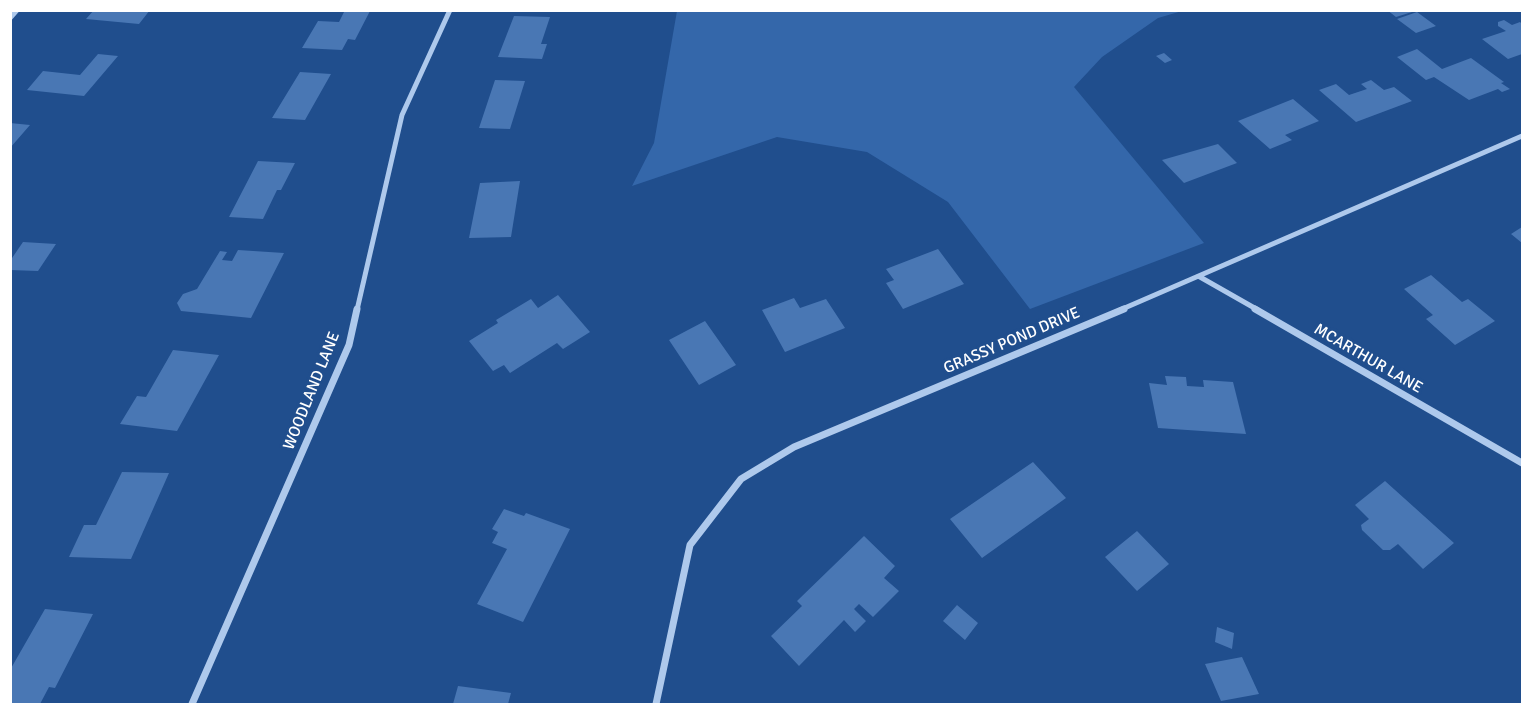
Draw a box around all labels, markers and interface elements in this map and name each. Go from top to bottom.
street label: GRASSY POND DRIVE [941,304,1083,378]
street label: MCARTHUR LANE [1310,320,1426,398]
street label: WOODLAND LANE [280,329,344,453]

